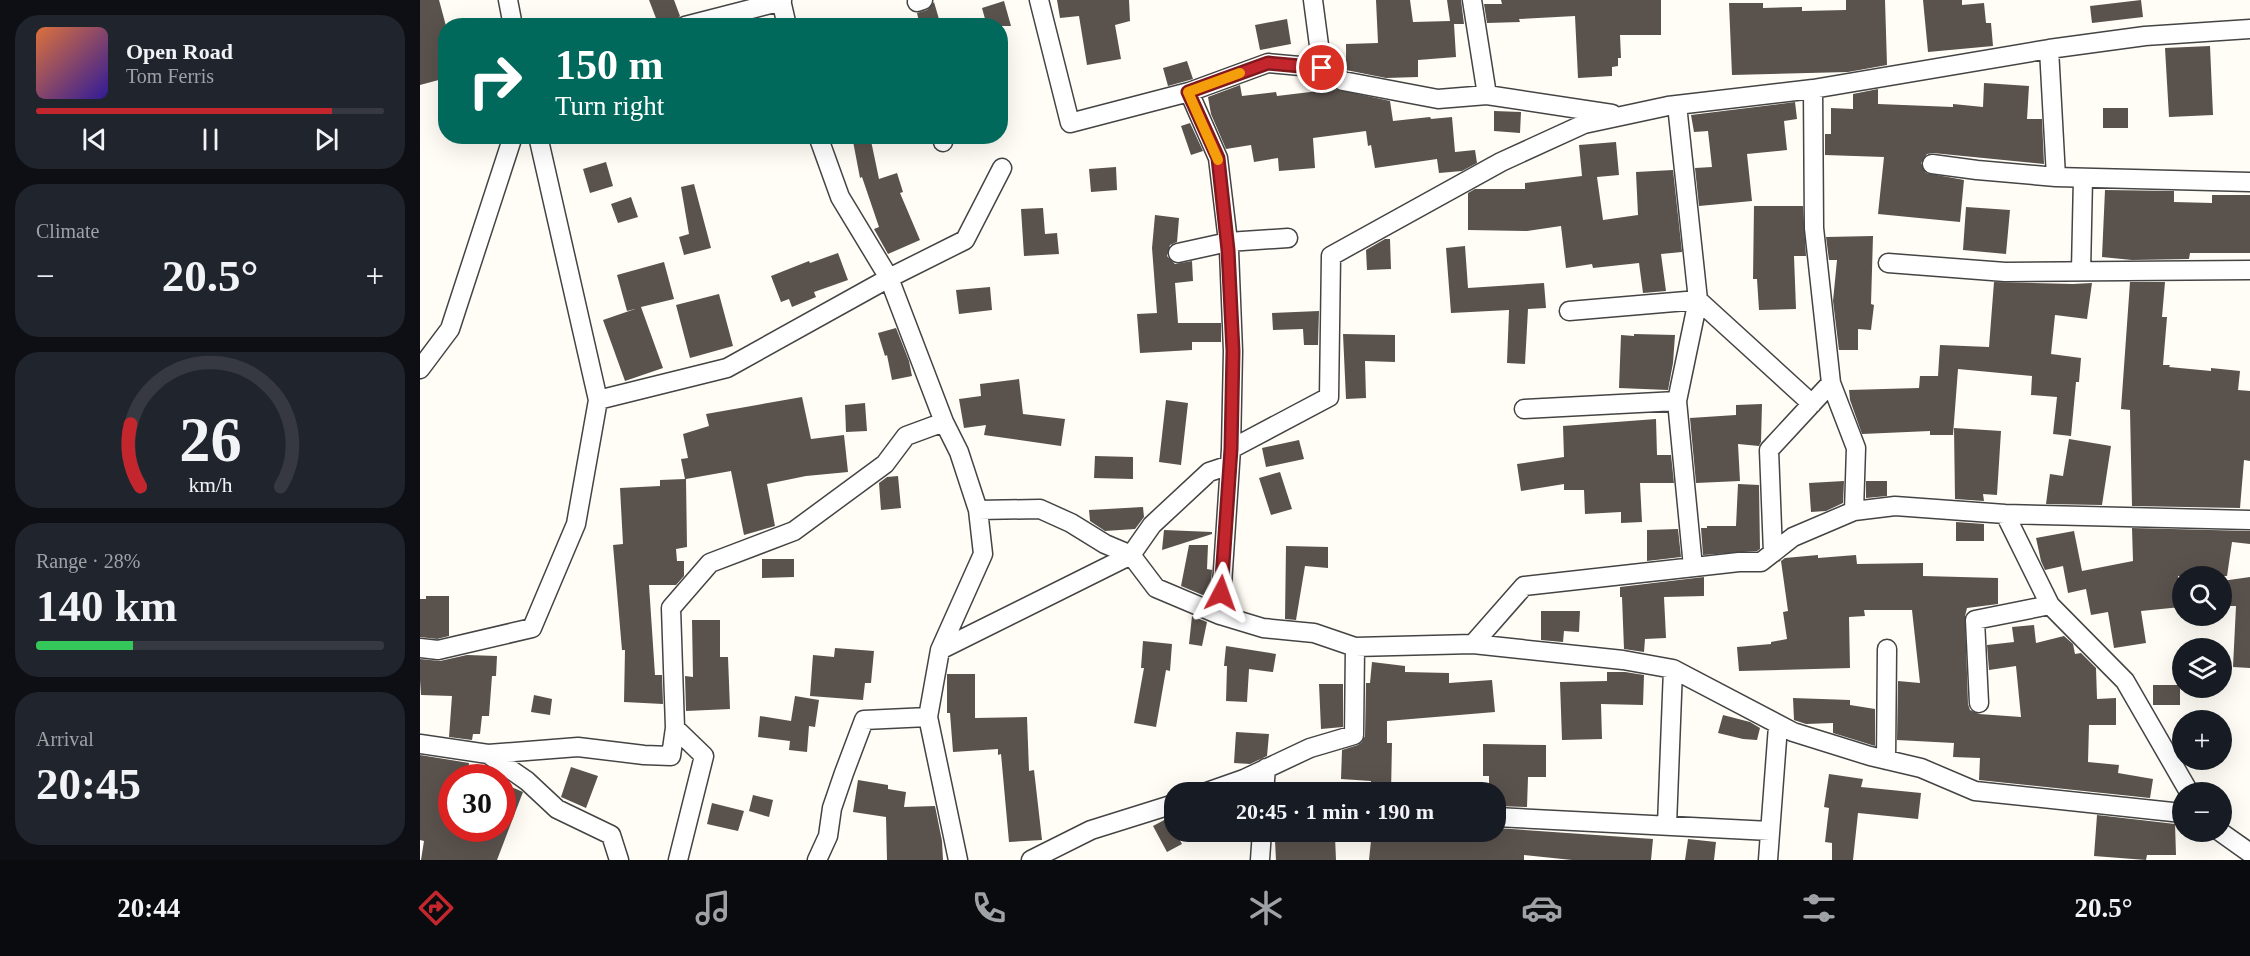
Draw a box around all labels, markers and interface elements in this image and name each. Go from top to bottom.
text: Open Road [126,39,233,64]
icon: right [456,42,534,120]
text: 150 m [555,42,664,88]
pin [1296,42,1347,93]
icon: arrive [1305,51,1338,84]
text: Tom Ferris [126,65,214,87]
text: Turn right [555,91,664,121]
icon: previous [78,123,111,156]
icon: pause [194,123,227,156]
icon: next [310,123,343,156]
text: Climate [36,220,99,242]
text: 20.5° [162,251,258,301]
text: − [36,258,55,294]
text: + [365,258,384,294]
text: 26 [179,405,241,474]
text: km/h [188,473,232,497]
text: Range · 28% [36,550,140,572]
position arrow [1189,561,1253,625]
map controls [2172,566,2232,842]
button: search [2172,566,2232,626]
text: 140 km [36,581,177,631]
button: layers [2172,638,2232,698]
button: + [2172,710,2232,770]
text: Arrival [36,728,94,750]
text: 20:45 [36,759,141,809]
speed limit sign: 30 [438,764,516,842]
button: − [2172,782,2232,842]
text: 20:45 · 1 min · 190 m [1236,799,1434,824]
icon: directions [415,887,457,929]
icon: music [692,887,734,929]
icon: phone [968,887,1010,929]
icon: climate [1245,887,1287,929]
icon: car [1521,887,1563,929]
icon: filters [1798,887,1840,929]
text: 20:44 [117,893,180,923]
text: 20.5° [2075,893,2133,923]

